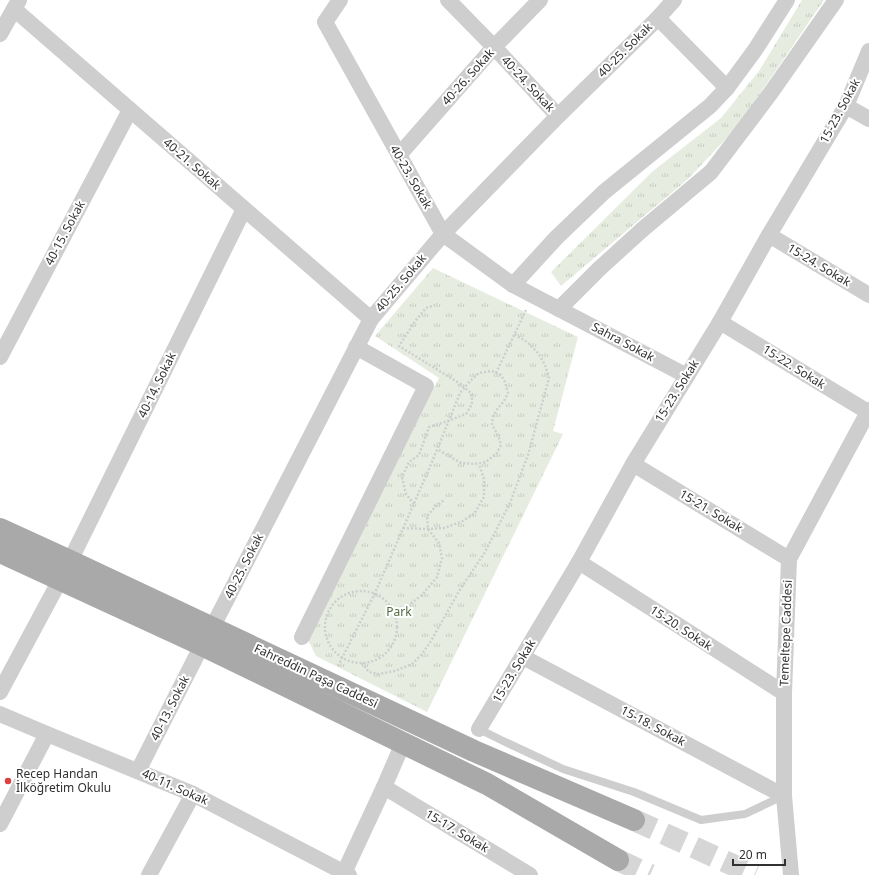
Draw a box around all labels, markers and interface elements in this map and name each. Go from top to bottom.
street label: 40-25. Sokak [594,18,656,81]
street label: 40-26. Sokak [438,44,498,109]
street label: 40-24. Sokak [498,52,559,116]
street label: 15-23. Sokak [815,75,864,146]
street label: 40-21. Sokak [160,134,225,194]
street label: 40-23. Sokak [386,142,437,212]
street label: 40-15. Sokak [40,197,89,268]
street label: 15-24. Sokak [784,239,855,290]
street label: 40-25. Sokak [371,250,430,315]
street label: Sahra Sokak [589,318,658,365]
street label: 15-22. Sokak [760,341,829,393]
street label: 40-14. Sokak [133,349,180,420]
street label: 15-23. Sokak [651,356,703,425]
street label: 15-21. Sokak [676,485,747,536]
street label: 40-25. Sokak [220,530,268,601]
street label: Temeltepe Caddesi [775,579,796,687]
street label: 15-20. Sokak [647,601,716,654]
park label: Park [386,603,412,620]
street label: 15-23. Sokak [488,635,539,706]
street label: Fahreddin Paşa Caddesi [252,639,381,712]
street label: 40-13. Sokak [146,672,194,743]
street label: 15-18. Sokak [618,701,689,750]
street label: 40-11. Sokak [139,764,212,809]
place label: Recep Handan İlköğretim Okulu [16,765,111,796]
marker: Recep Handan İlköğretim Okulu [3,776,13,786]
street label: 15-17. Sokak [422,805,493,856]
scale bar [733,841,785,867]
text: 20 m [739,846,767,863]

